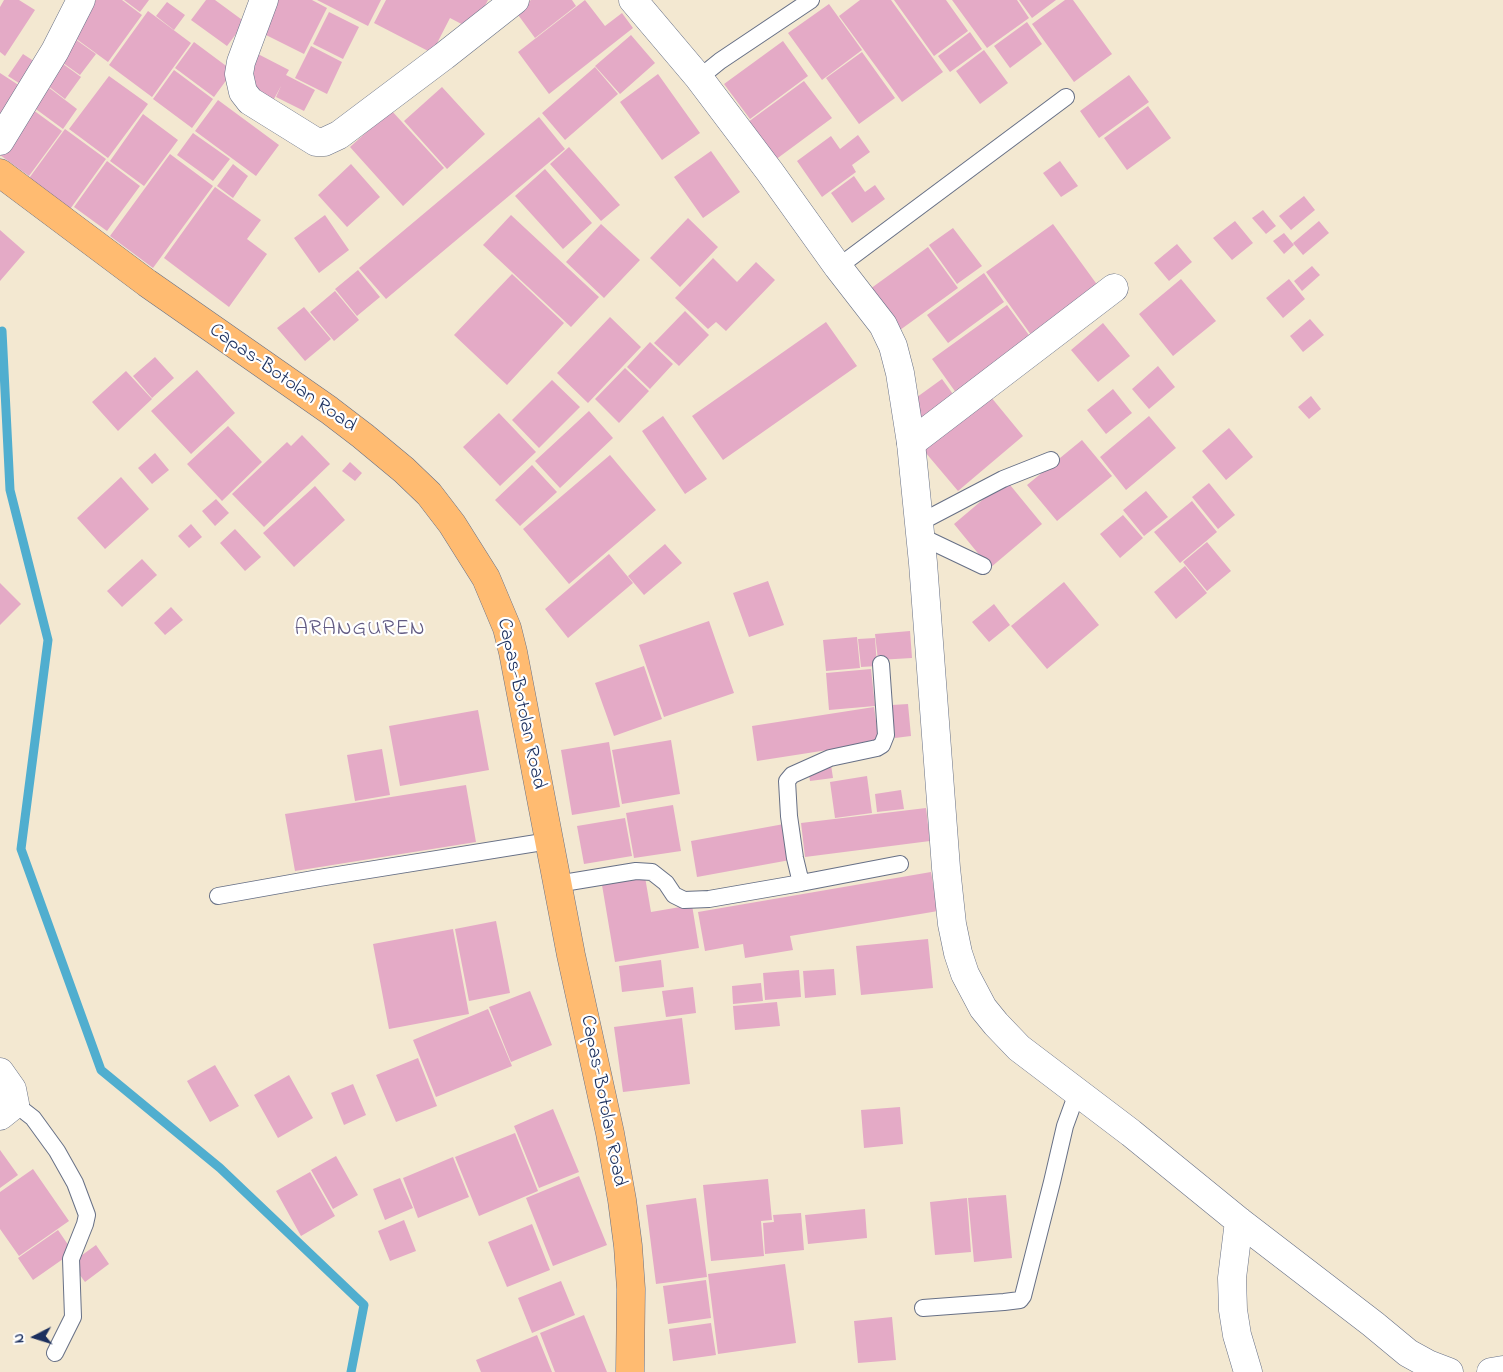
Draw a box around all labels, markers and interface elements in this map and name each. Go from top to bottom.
street label: Capas-Botolan Road [204,319,360,439]
street label: Capas-Botolan Road [490,616,550,792]
district label: ARANGUREN [293,617,427,643]
street label: Capas-Botolan Road [574,1013,630,1189]
north arrow [10,1312,60,1362]
text: N [9,1333,30,1344]

